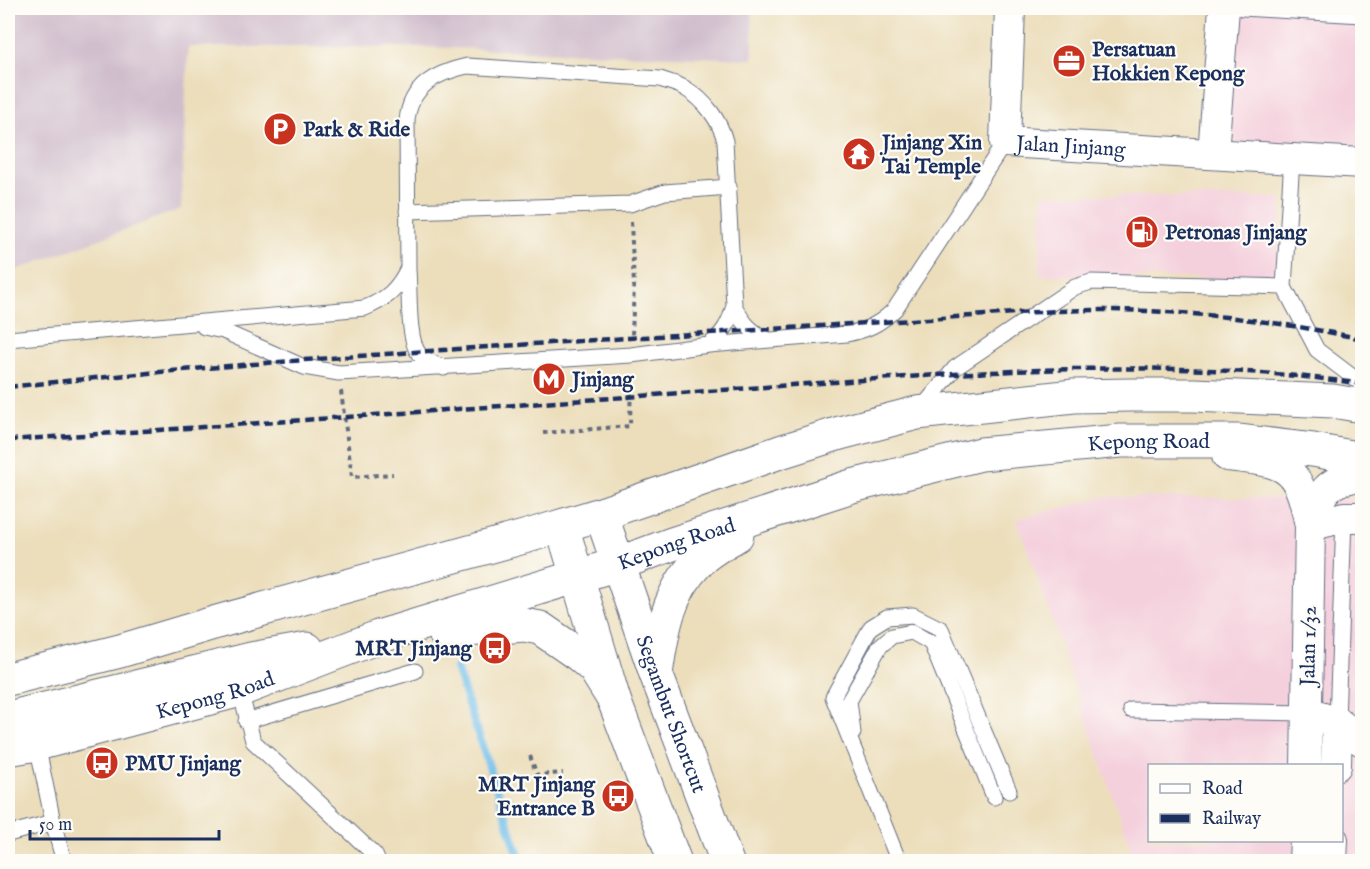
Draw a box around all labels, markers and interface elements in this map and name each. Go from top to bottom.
place label: Persatuan Hokkien Kepong [1092,37,1245,88]
office icon: Persatuan Hokkien Kepong [1051,43,1087,79]
parking icon: Park & Ride [262,111,298,147]
place label: Park & Ride [303,117,410,144]
place label: Jinjang Xin Tai Temple [879,130,982,181]
street label: Jalan Jinjang [1013,131,1127,164]
temple icon: Jinjang Xin Tai Temple [841,136,877,172]
fuel station icon: Petronas Jinjang [1124,214,1160,250]
place label: Petronas Jinjang [1165,220,1307,247]
metro station icon: Jinjang [531,361,567,397]
place label: Jinjang [569,367,634,394]
street label: Kepong Road [1087,429,1210,459]
street label: Kepong Road [615,512,740,578]
street label: Jalan 1/32 [1295,605,1324,688]
bus stop icon: MRT Jinjang [477,630,513,666]
street label: Segambut Shortcut [629,632,712,797]
place label: MRT Jinjang [355,636,473,663]
street label: Kepong Road [153,666,279,727]
bus stop icon: PMU Jinjang [84,745,120,781]
place label: PMU Jinjang [125,751,242,778]
legend [1148,764,1343,842]
place label: MRT Jinjang Entrance B [478,772,596,823]
bus stop icon: MRT Jinjang Entrance B [600,778,636,814]
text: Road [1202,778,1243,801]
scale bar [30,803,219,841]
text: Railway [1202,808,1261,831]
text: 50 m [39,814,72,837]

